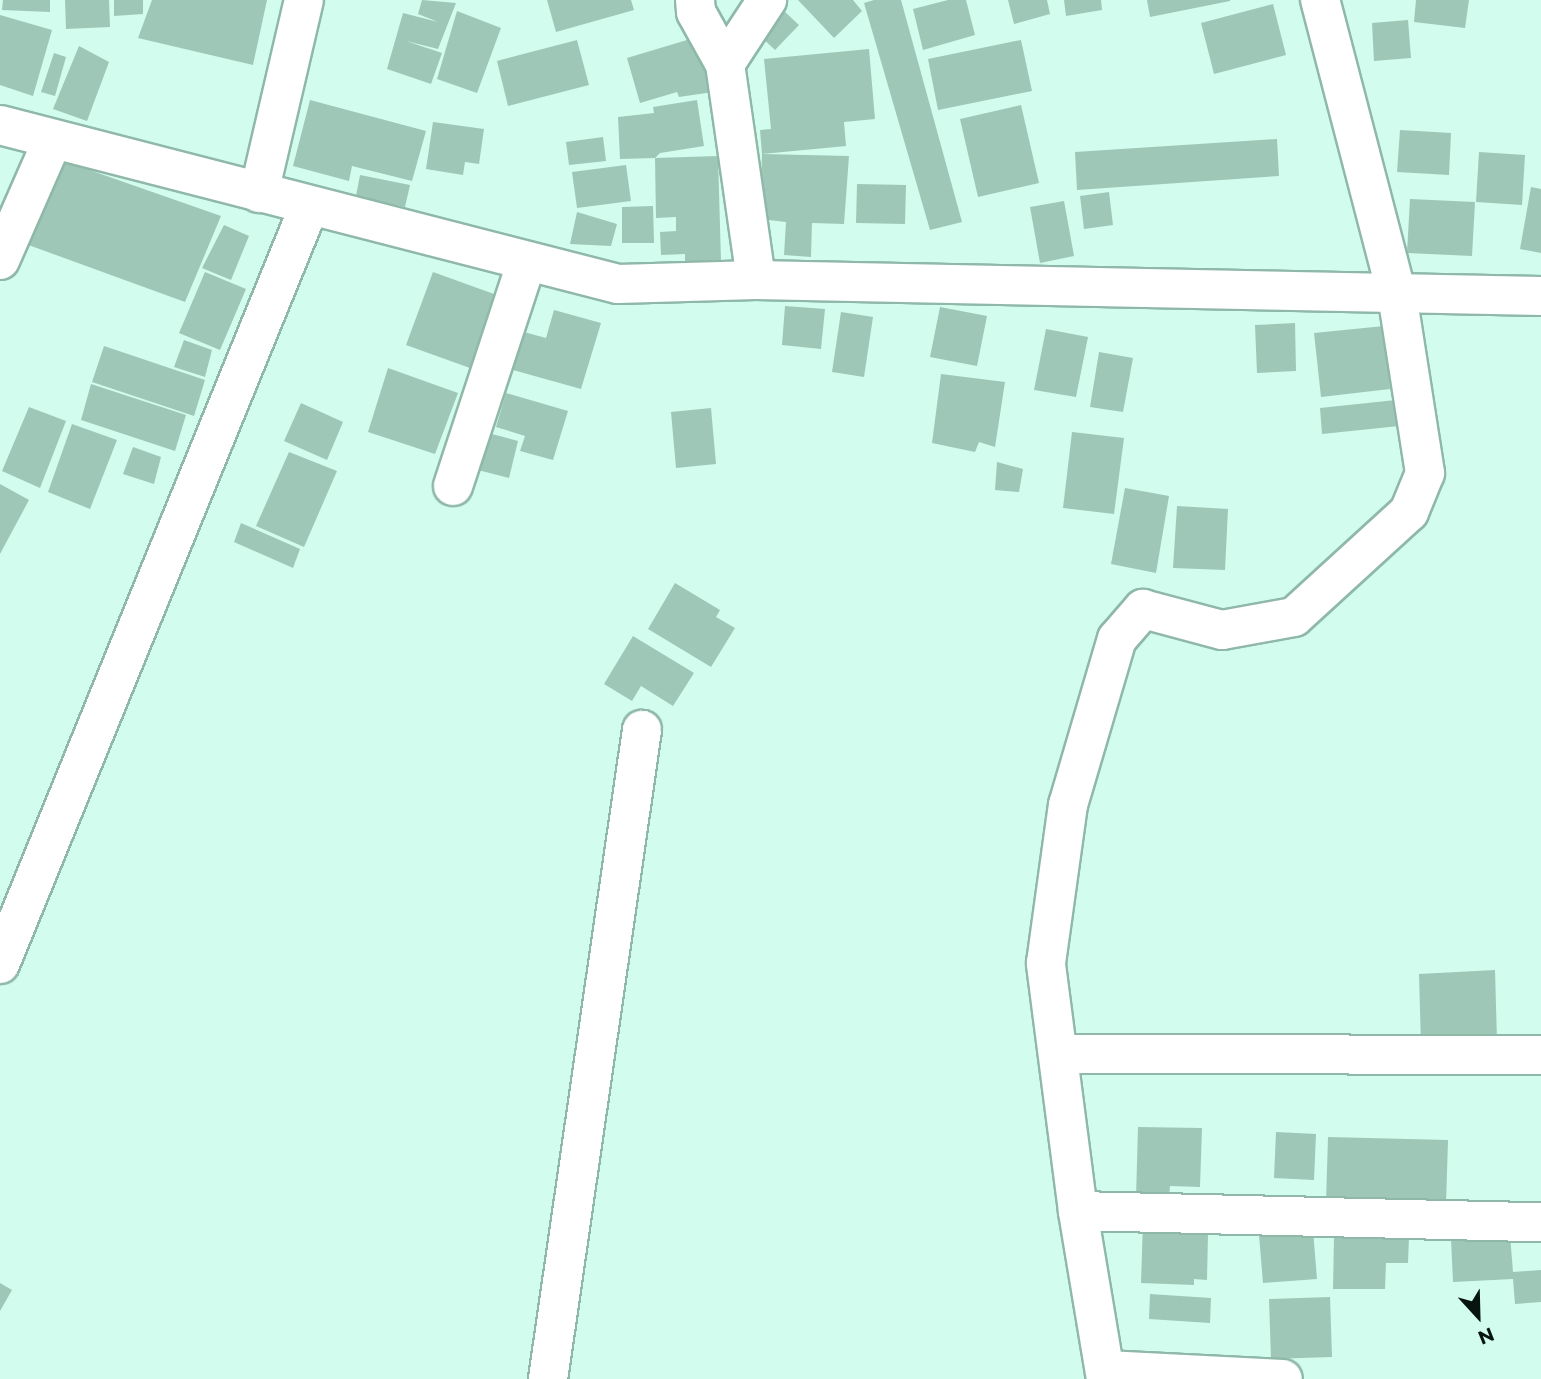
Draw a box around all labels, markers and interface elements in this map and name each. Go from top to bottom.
north arrow [1443,1281,1513,1351]
text: N [1475,1322,1497,1349]

